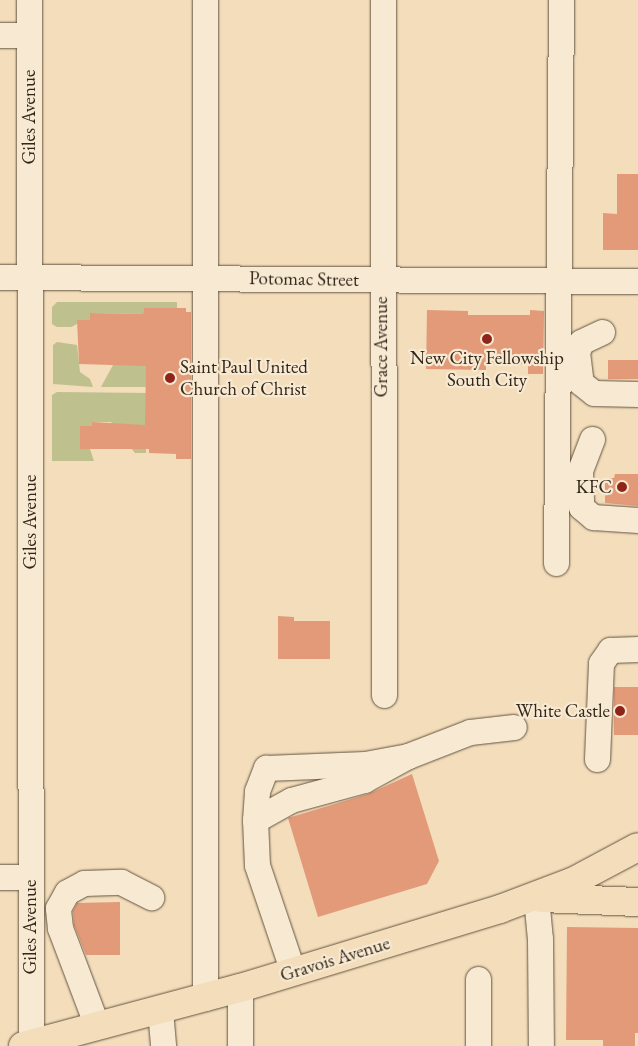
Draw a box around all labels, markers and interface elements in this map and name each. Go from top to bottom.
street label: Giles Avenue [18,70,40,164]
street label: Potomac Street [249,267,359,291]
street label: Grace Avenue [370,297,392,397]
marker: New City Fellowship South City [481,333,493,345]
place label: New City Fellowship South City [410,347,564,391]
place label: Saint Paul United Church of Christ [180,356,308,400]
marker: Saint Paul United Church of Christ [164,372,176,384]
street label: Giles Avenue [19,475,41,569]
place label: KFC [576,476,612,498]
marker: KFC [616,481,628,493]
place label: White Castle [516,700,610,722]
marker: White Castle [614,705,626,717]
street label: Giles Avenue [19,880,41,974]
street label: Gravois Avenue [277,931,393,987]

